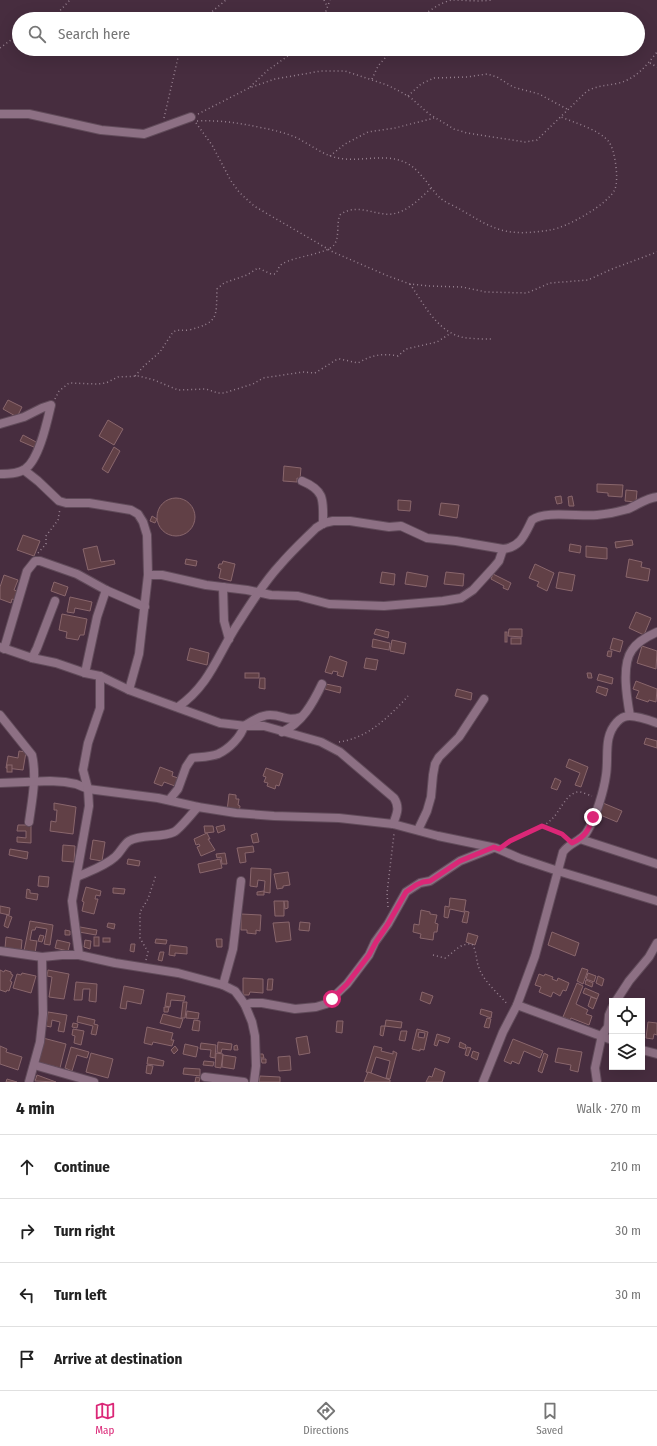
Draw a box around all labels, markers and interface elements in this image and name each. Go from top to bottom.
search box [12,12,645,56]
icon: search [26,23,48,45]
text: Search here [58,25,130,43]
route end [584,808,602,826]
route start [323,990,341,1008]
map controls [609,998,645,1070]
button: locate [609,998,645,1034]
button: layers [609,1034,645,1070]
text: 4 min [16,1098,55,1119]
text: Walk · 270 m [576,1101,641,1116]
icon: ahead [16,1156,38,1178]
text: Continue [54,1158,110,1176]
text: 210 m [611,1159,641,1174]
icon: right [16,1220,38,1242]
text: Turn right [54,1222,115,1240]
text: 30 m [615,1223,641,1238]
icon: left [16,1284,38,1306]
text: Turn left [54,1286,107,1304]
text: 30 m [615,1287,641,1302]
icon: arrive [16,1348,38,1370]
text: Arrive at destination [54,1350,182,1368]
tab: Map [94,1400,116,1437]
tab: Directions [303,1400,349,1437]
tab: Saved [536,1400,563,1437]

